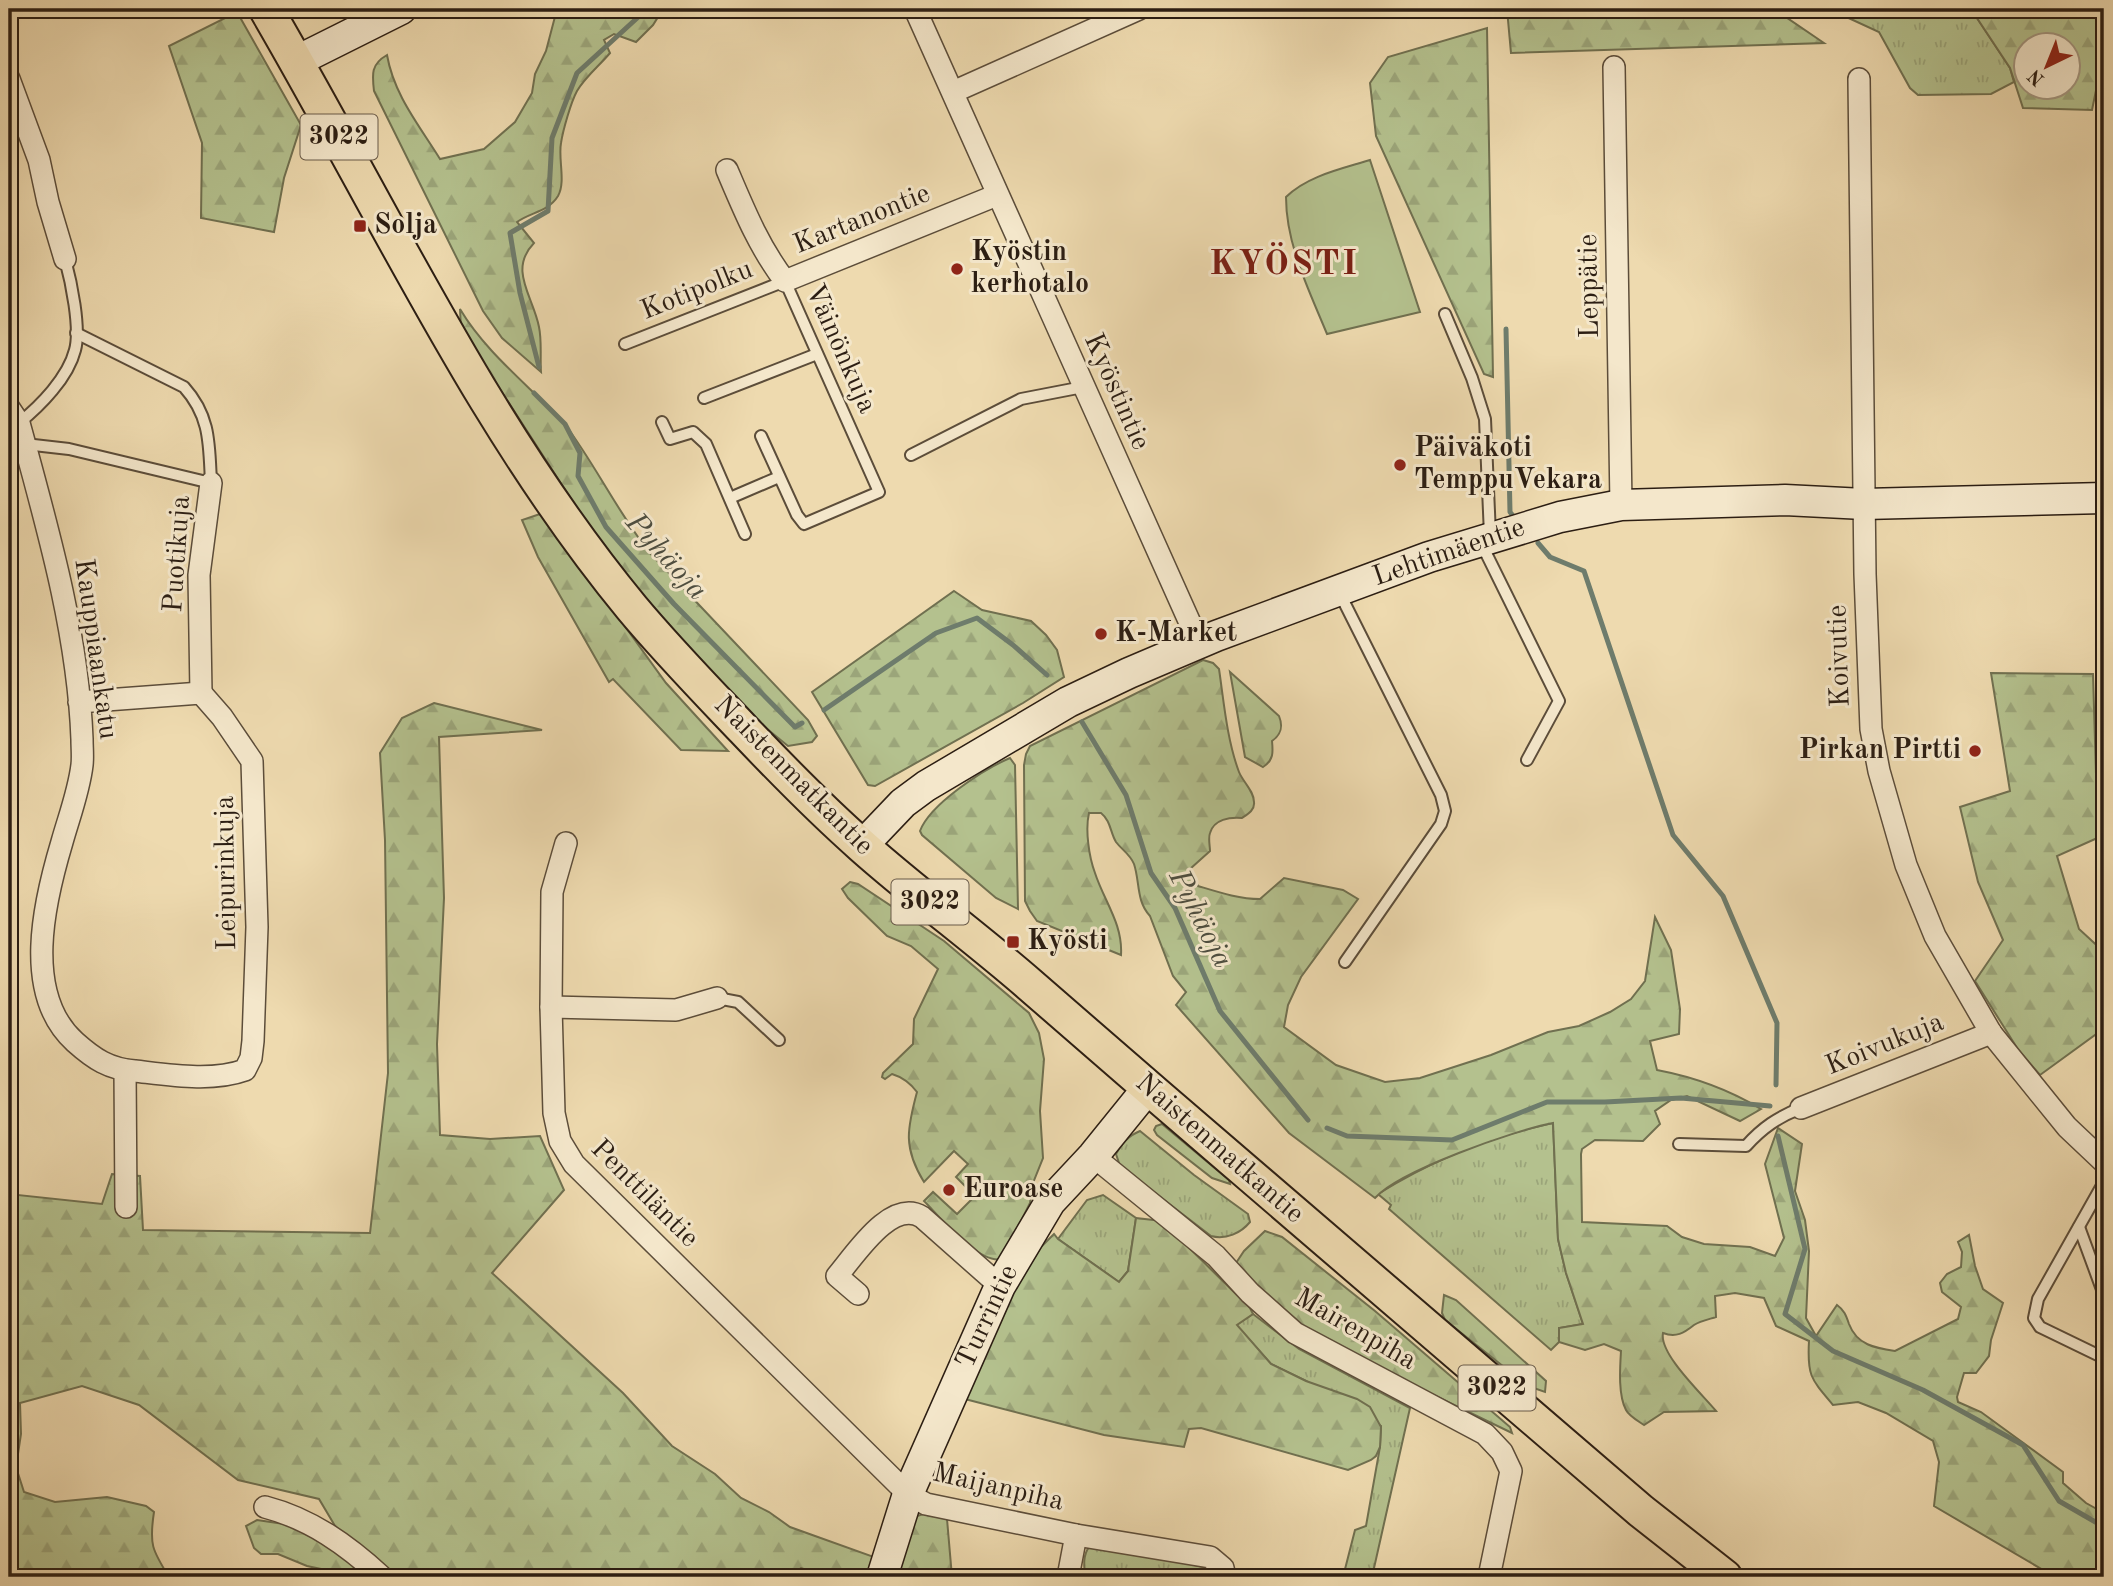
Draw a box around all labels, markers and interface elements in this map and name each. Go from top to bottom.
north arrow [2011,32,2082,102]
text: N [2025,64,2049,89]
road number: 3022 [300,114,378,160]
street label: Kartanontie [790,180,934,260]
place label: Solja [374,212,437,240]
marker: Solja [352,218,368,234]
street label: Leppätie [1575,233,1605,339]
place label: Kyöstin kerhotalo [971,239,1089,299]
district label: KYÖSTI [1209,242,1359,282]
street label: Kotipolku [637,256,757,326]
marker: Kyöstin kerhotalo [949,261,965,277]
street label: Väinönkuja [799,280,881,418]
street label: Kyöstintie [1078,330,1154,454]
place label: Päiväkoti TemppuVekara [1414,435,1602,495]
marker: Päiväkoti TemppuVekara [1392,457,1408,473]
street label: Puotikuja [160,494,196,614]
water label: Pyhäoja [619,507,713,606]
street label: Lehtimäentie [1369,514,1529,592]
street label: Kauppiaankatu [68,557,122,741]
street label: Koivutie [1824,604,1856,708]
place label: K-Market [1115,620,1237,648]
marker: K-Market [1093,626,1109,642]
street label: Naistenmatkantie [708,691,878,861]
place label: Pirkan Pirtti [1799,737,1961,765]
marker: Pirkan Pirtti [1967,743,1983,759]
street label: Leipurinkuja [212,795,242,951]
water label: Pyhäoja [1162,864,1237,973]
road number: 3022 [892,880,968,925]
place label: Kyösti [1027,928,1107,956]
marker: Kyösti [1005,934,1021,950]
street label: Koivukuja [1822,1009,1948,1081]
street label: Naistenmatkantie [1130,1069,1308,1229]
street label: Penttiläntie [585,1135,703,1253]
place label: Euroase [963,1176,1063,1204]
marker: Euroase [941,1182,957,1198]
street label: Turrintie [952,1261,1024,1373]
street label: Mairenpiha [1289,1284,1421,1376]
road number: 3022 [1458,1366,1536,1410]
street label: Maijanpiha [930,1459,1067,1517]

